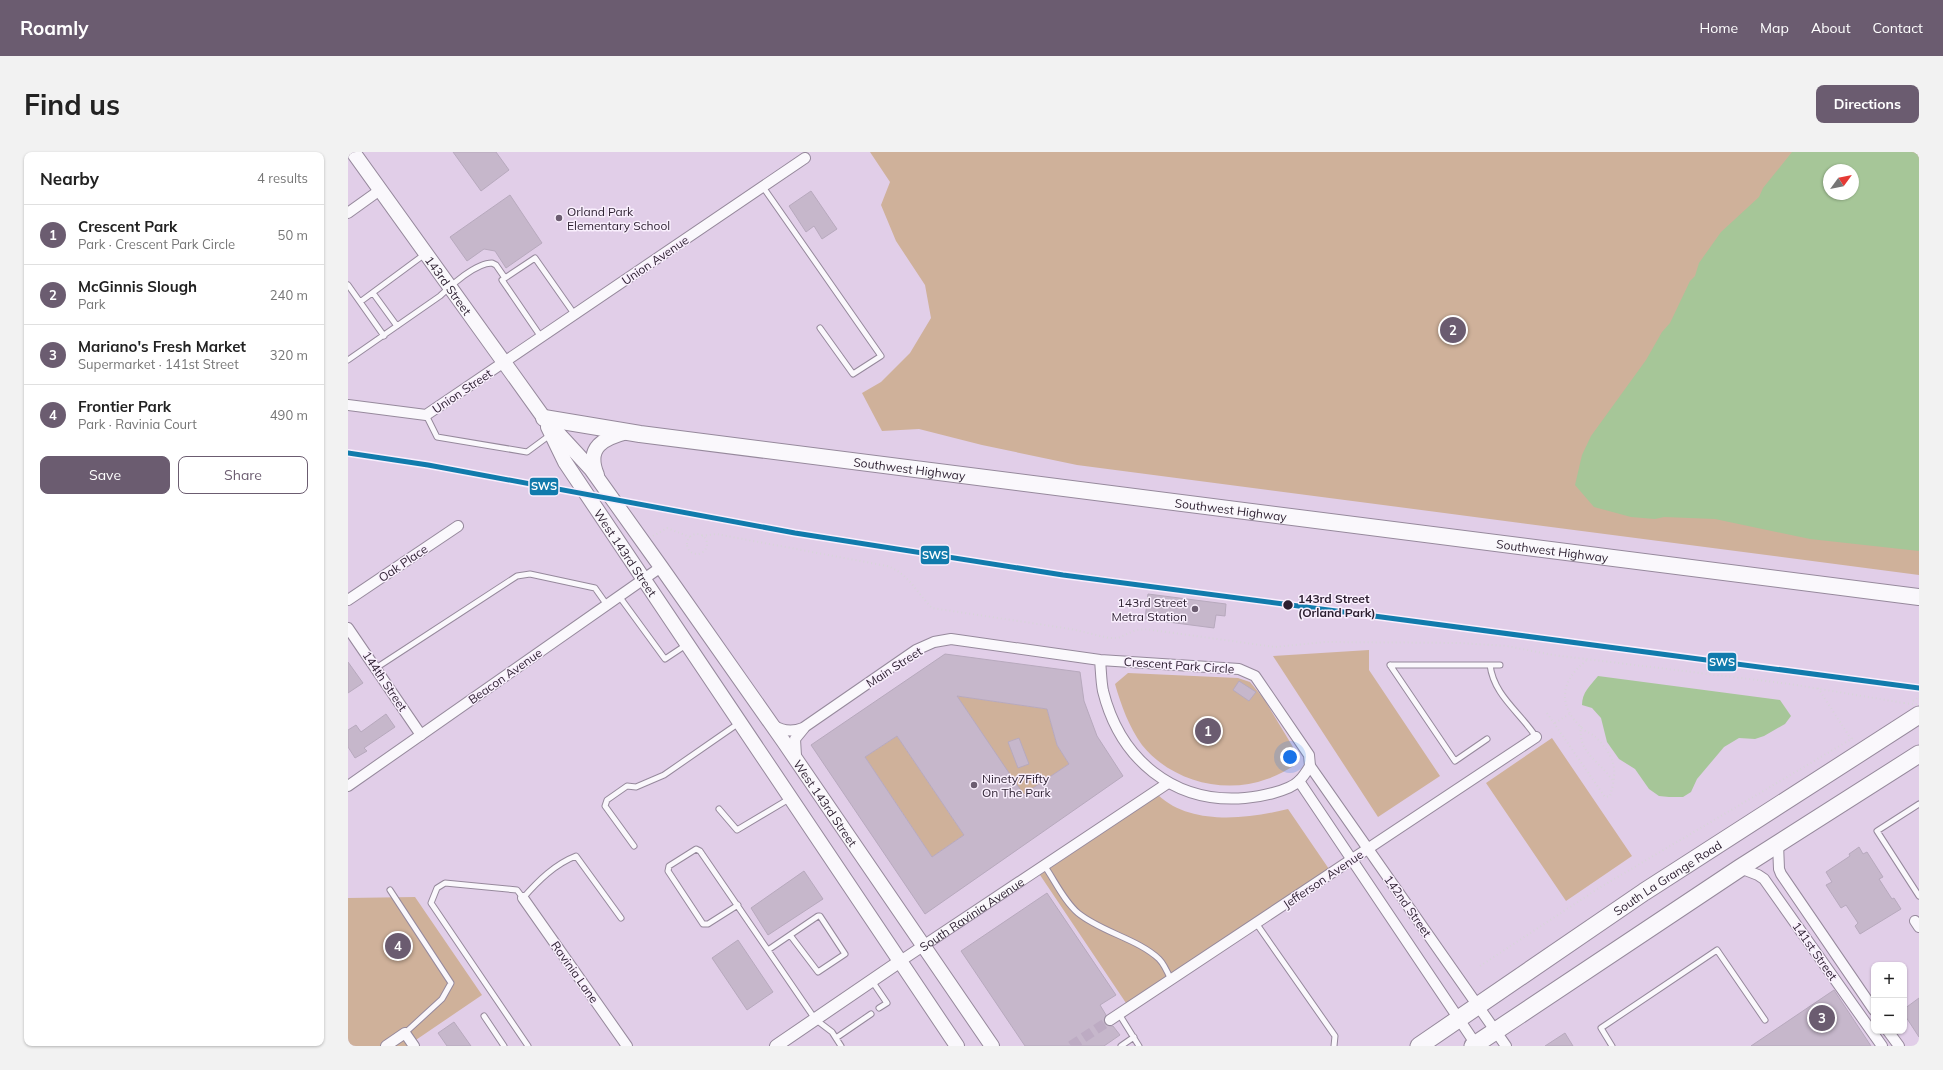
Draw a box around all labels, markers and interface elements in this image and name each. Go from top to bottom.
text: Roamly [20,16,88,40]
text: Home [1699,19,1738,37]
text: Map [1760,19,1789,37]
text: About [1811,19,1851,37]
text: Contact [1873,19,1923,37]
button: Directions [1816,85,1919,123]
text: Find us [24,87,120,122]
north arrow [1823,164,1859,200]
text: Nearby [40,168,99,189]
text: 4 results [257,170,308,186]
place label: Orland Park Elementary School [567,204,670,233]
marker: Orland Park Elementary School [554,213,564,223]
text: Crescent Park [78,217,177,236]
text: 1 [49,227,57,243]
text: 50 m [278,227,308,243]
street label: Union Avenue [619,232,691,288]
text: Park · Crescent Park Circle [78,236,235,252]
street label: 143rd Street [422,253,475,318]
text: McGinnis Slough [78,277,197,296]
text: 2 [49,287,57,303]
text: 240 m [270,287,308,303]
text: Park [78,296,105,312]
pin: 2 [1440,315,1466,345]
text: Mariano's Fresh Market [78,337,246,356]
text: 3 [49,347,57,363]
text: 320 m [270,347,308,363]
text: Supermarket · 141st Street [78,356,239,372]
street label: Union Street [429,366,495,416]
text: Frontier Park [78,397,171,416]
text: 4 [49,407,57,423]
text: 490 m [270,407,308,423]
text: Park · Ravinia Court [78,416,197,432]
street label: Southwest Highway [853,454,967,483]
button: Save [40,456,170,494]
button: Share [178,456,308,494]
line badge: SWS [529,477,559,496]
text: SWS [531,479,557,493]
street label: Southwest Highway [1174,495,1288,524]
street label: West 143rd Street [591,506,660,599]
street label: Southwest Highway [1495,536,1610,565]
street label: Oak Place [376,541,430,585]
line badge: SWS [920,545,950,565]
text: SWS [922,548,948,562]
place label: 143rd Street (Orland Park) [1298,591,1376,620]
place label: 143rd Street Metra Station [1112,595,1187,624]
marker: 143rd Street (Orland Park) [1281,598,1295,612]
marker: 143rd Street Metra Station [1190,604,1200,614]
street label: Main Street [863,643,925,691]
street label: Beacon Avenue [465,645,545,707]
street label: 144th Street [359,648,411,714]
line badge: SWS [1707,652,1737,672]
street label: Crescent Park Circle [1123,654,1235,676]
text: SWS [1709,655,1735,669]
pin: 1 [1195,716,1221,746]
your location [1280,747,1300,767]
street label: West 143rd Street [791,757,861,849]
place label: Ninety7Fifty On The Park [982,771,1051,800]
marker: Ninety7Fifty On The Park [969,780,979,790]
street label: South La Grange Road [1610,837,1724,918]
street label: Jefferson Avenue [1280,847,1366,911]
street label: 142nd Street [1381,872,1435,940]
street label: South Ravinia Avenue [916,874,1027,954]
street label: 141st Street [1789,919,1841,983]
pin: 4 [385,931,411,961]
street label: Ravinia Lane [548,938,602,1006]
map controls [1871,962,1907,1034]
button: + [1871,962,1907,998]
button: − [1871,998,1907,1034]
pin: 3 [1809,1003,1835,1033]

